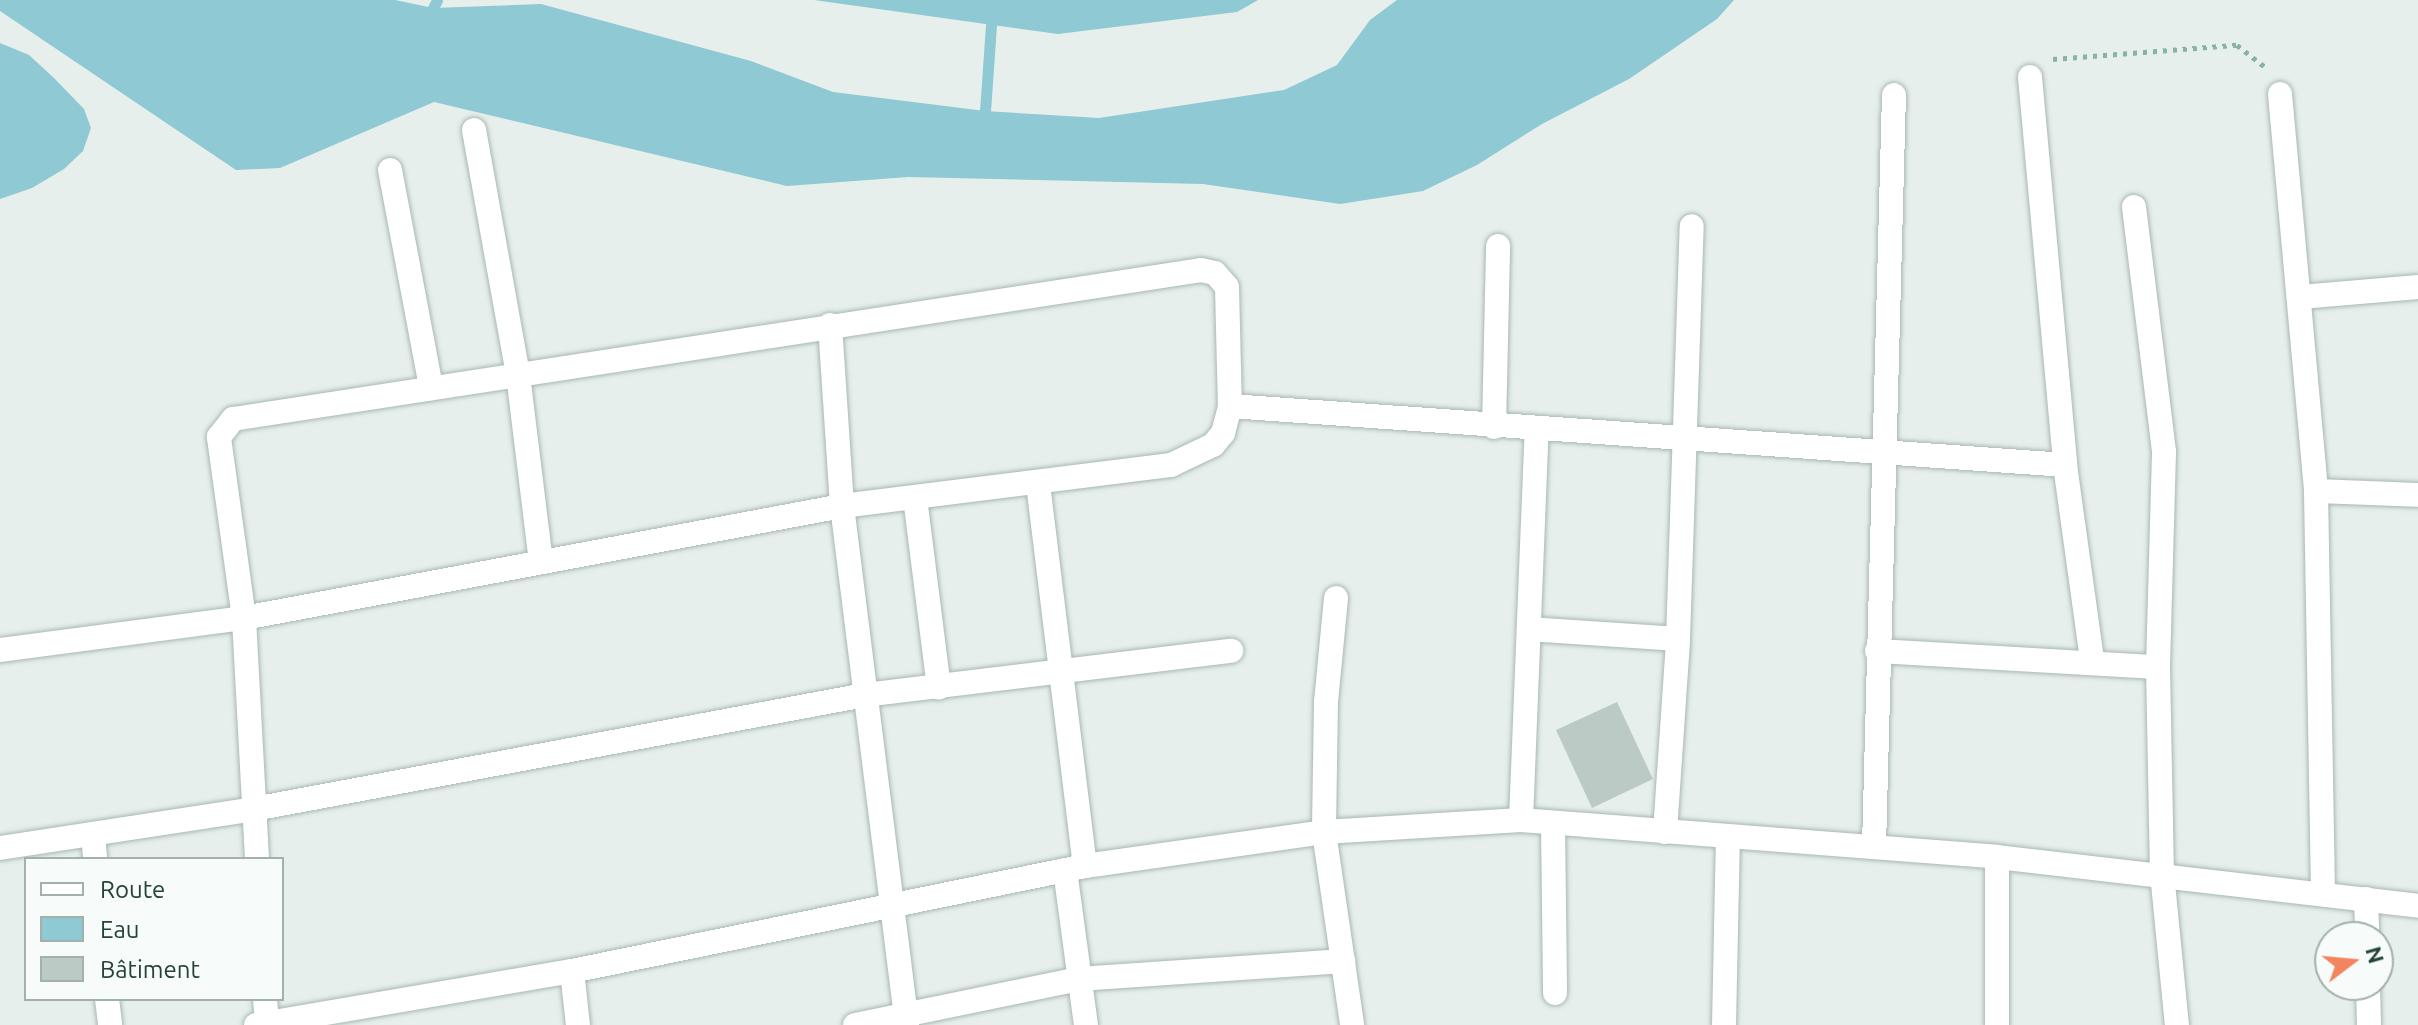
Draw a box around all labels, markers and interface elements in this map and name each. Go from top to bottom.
legend [24,857,284,1001]
text: Route [100,876,165,903]
text: Eau [100,916,139,943]
north arrow [2314,921,2394,1001]
text: N [2361,943,2390,966]
text: Bâtiment [100,956,200,983]

